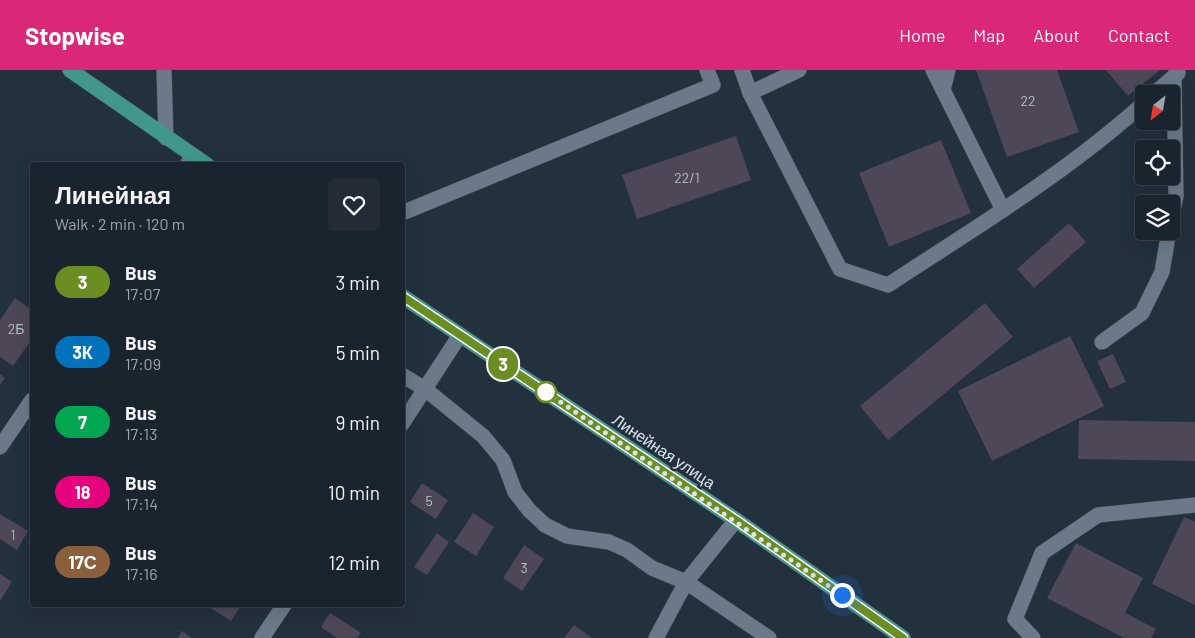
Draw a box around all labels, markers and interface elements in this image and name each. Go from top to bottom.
text: Stopwise [25,21,125,50]
text: Home [899,24,945,46]
text: Map [973,24,1005,46]
text: About [1033,24,1080,46]
text: Contact [1108,24,1170,46]
north arrow [1135,85,1180,130]
map controls [1135,85,1180,240]
house number: 22 [1020,92,1036,109]
button: locate [1135,140,1180,185]
house number: 22/1 [674,169,700,186]
button: heart [328,179,380,231]
text: Линейная [55,180,171,209]
button: layers [1135,195,1180,240]
text: Walk · 2 min · 120 m [55,214,185,233]
text: Bus [125,261,157,284]
text: 3 [78,271,87,293]
text: 3 min [336,271,380,294]
text: 17:07 [125,284,160,303]
house number: 2Б [8,320,24,337]
text: Bus [125,331,157,354]
text: 3К [72,341,93,363]
text: 5 min [336,341,380,364]
line badge: 3 [487,348,519,380]
text: 3 [498,353,508,375]
text: 17:09 [125,354,161,373]
unlabelled marker [535,381,557,403]
text: Bus [125,401,157,424]
street label: Линейная улица [609,409,719,492]
text: 7 [78,411,87,433]
text: 9 min [336,411,380,434]
text: 17:13 [125,424,157,443]
text: Bus [125,471,157,494]
text: 18 [74,481,91,503]
text: 10 min [328,481,380,504]
house number: 5 [425,492,433,509]
text: 17:14 [125,494,158,513]
house number: 1 [11,526,15,543]
text: Bus [125,541,157,564]
text: 17С [68,551,97,573]
text: 12 min [329,551,380,574]
house number: 3 [520,559,528,576]
text: 17:16 [125,564,157,583]
your location [830,583,855,608]

